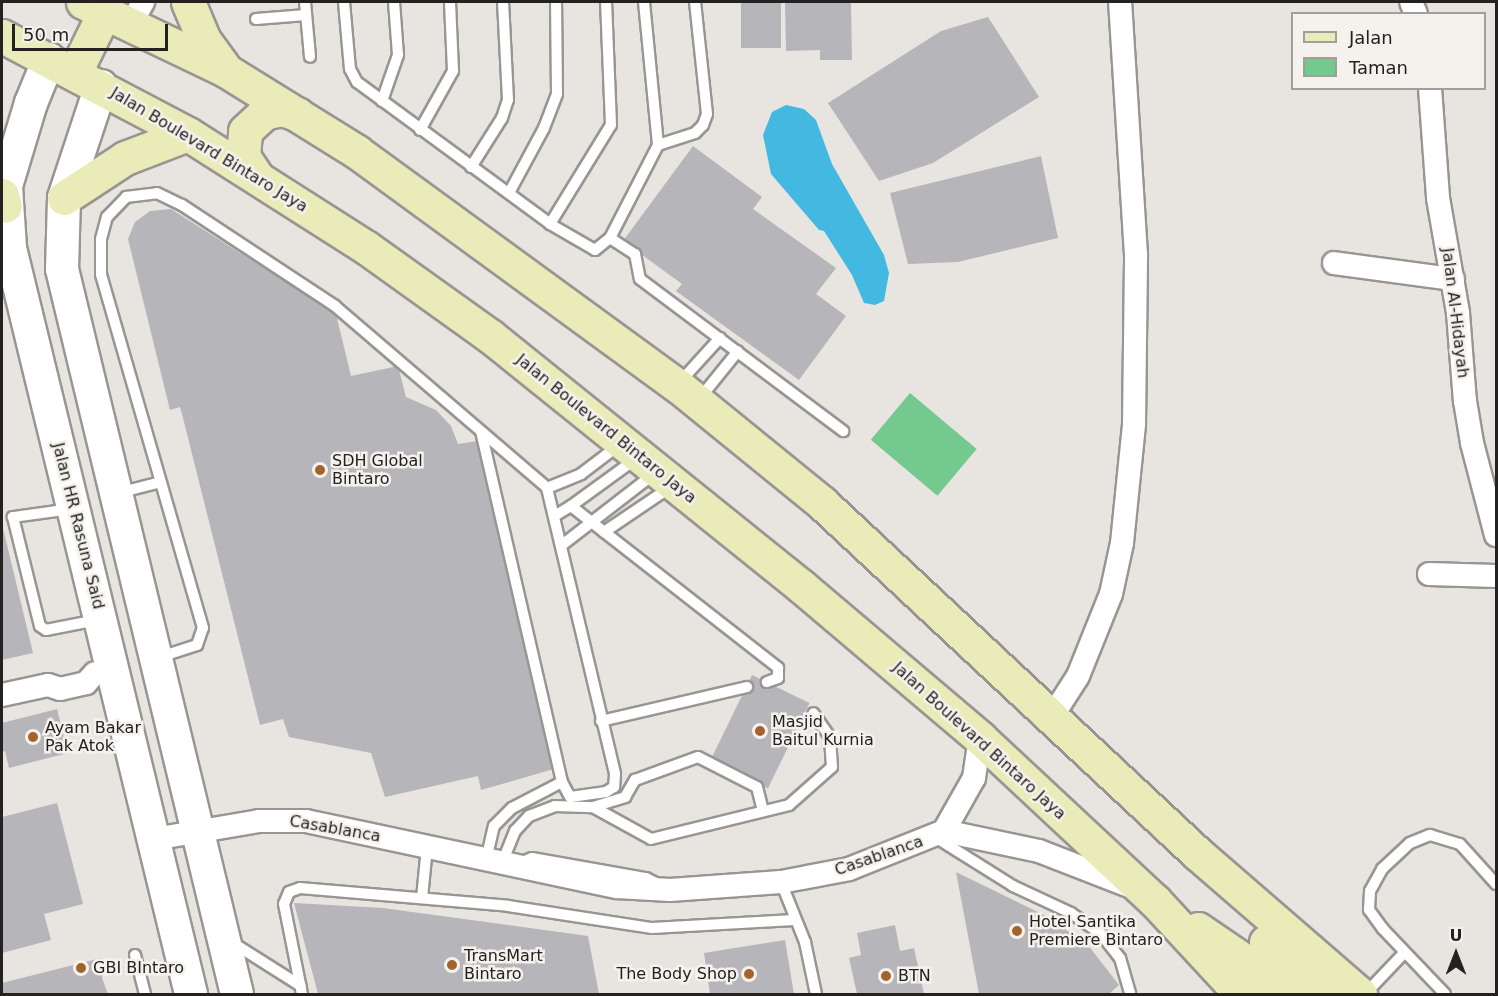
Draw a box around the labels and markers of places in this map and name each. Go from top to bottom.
place label: SDH Global Bintaro [332,451,423,489]
marker: SDH Global Bintaro [313,463,327,477]
place label: Masjid Baitul Kurnia [772,712,874,750]
place label: Ayam Bakar Pak Atok [45,718,141,756]
marker: Masjid Baitul Kurnia [753,724,767,738]
marker: Ayam Bakar Pak Atok [26,730,40,744]
place label: Hotel Santika Premiere Bintaro [1029,912,1163,950]
marker: Hotel Santika Premiere Bintaro [1010,924,1024,938]
place label: TransMart Bintaro [464,946,543,984]
place label: GBI BIntaro [93,958,184,978]
marker: TransMart Bintaro [445,958,459,972]
marker: GBI BIntaro [74,961,88,975]
place label: The Body Shop [616,964,737,984]
place label: BTN [898,966,931,986]
marker: The Body Shop [742,967,756,981]
marker: BTN [879,969,893,983]

